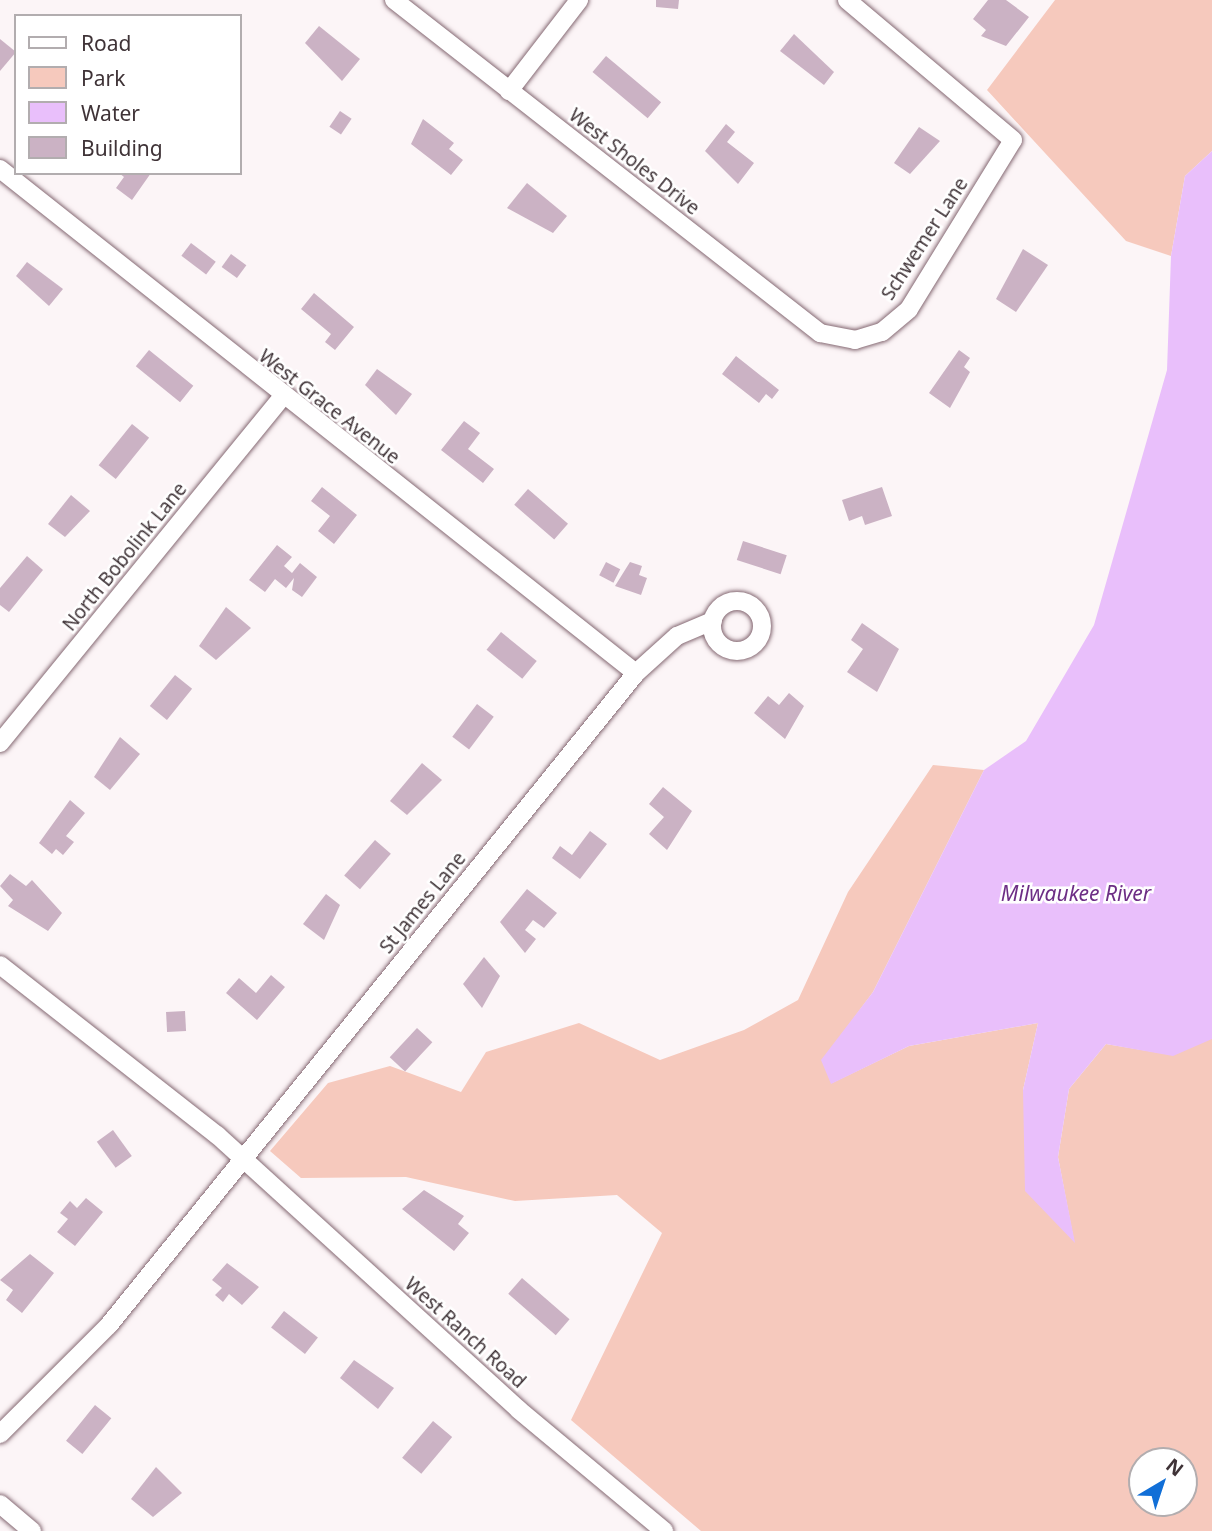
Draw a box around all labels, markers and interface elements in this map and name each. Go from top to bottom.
legend [14,14,242,175]
text: Road [81,29,131,57]
text: Park [81,64,125,92]
text: Water [81,99,140,127]
street label: West Sholes Drive [564,104,704,220]
text: Building [81,134,163,162]
street label: Schwemer Lane [877,174,973,304]
street label: West Grace Avenue [254,345,404,469]
street label: North Bobolink Lane [58,478,192,636]
street label: St James Lane [375,848,471,958]
water label: Milwaukee River [1001,880,1151,906]
street label: West Ranch Road [400,1273,530,1393]
north arrow [1128,1447,1198,1517]
text: N [1161,1452,1189,1482]

